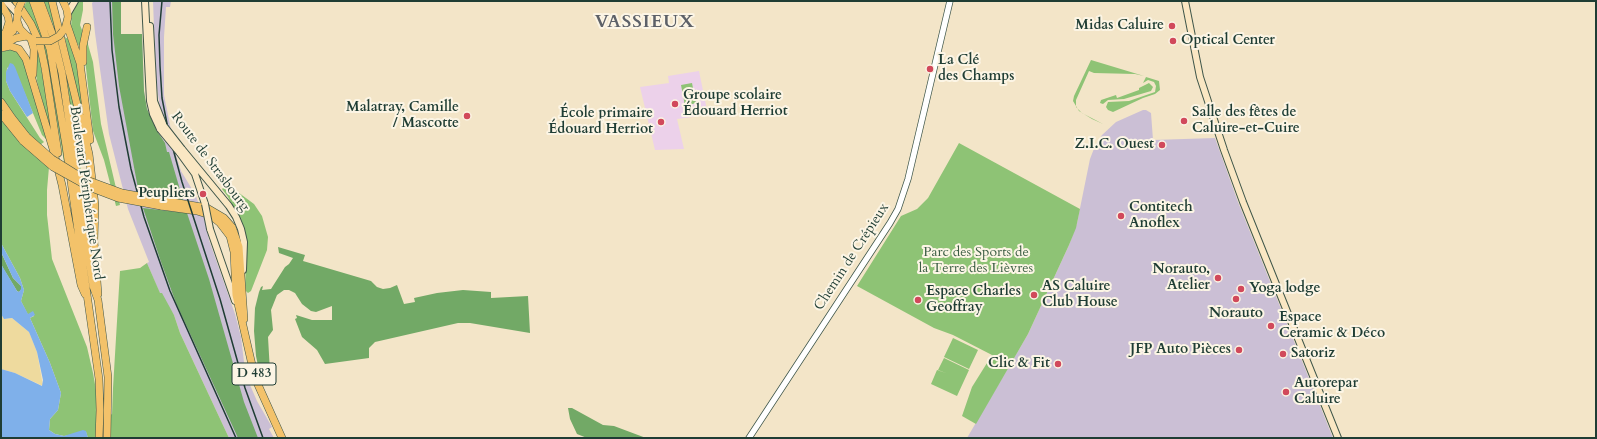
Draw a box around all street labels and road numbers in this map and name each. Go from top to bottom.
street label: Boulevard Périphérique Nord [65,105,107,281]
street label: Route de Strasbourg [167,109,253,215]
street label: Chemin de Crépieux [811,200,893,314]
road number: D 483 [232,363,276,385]

